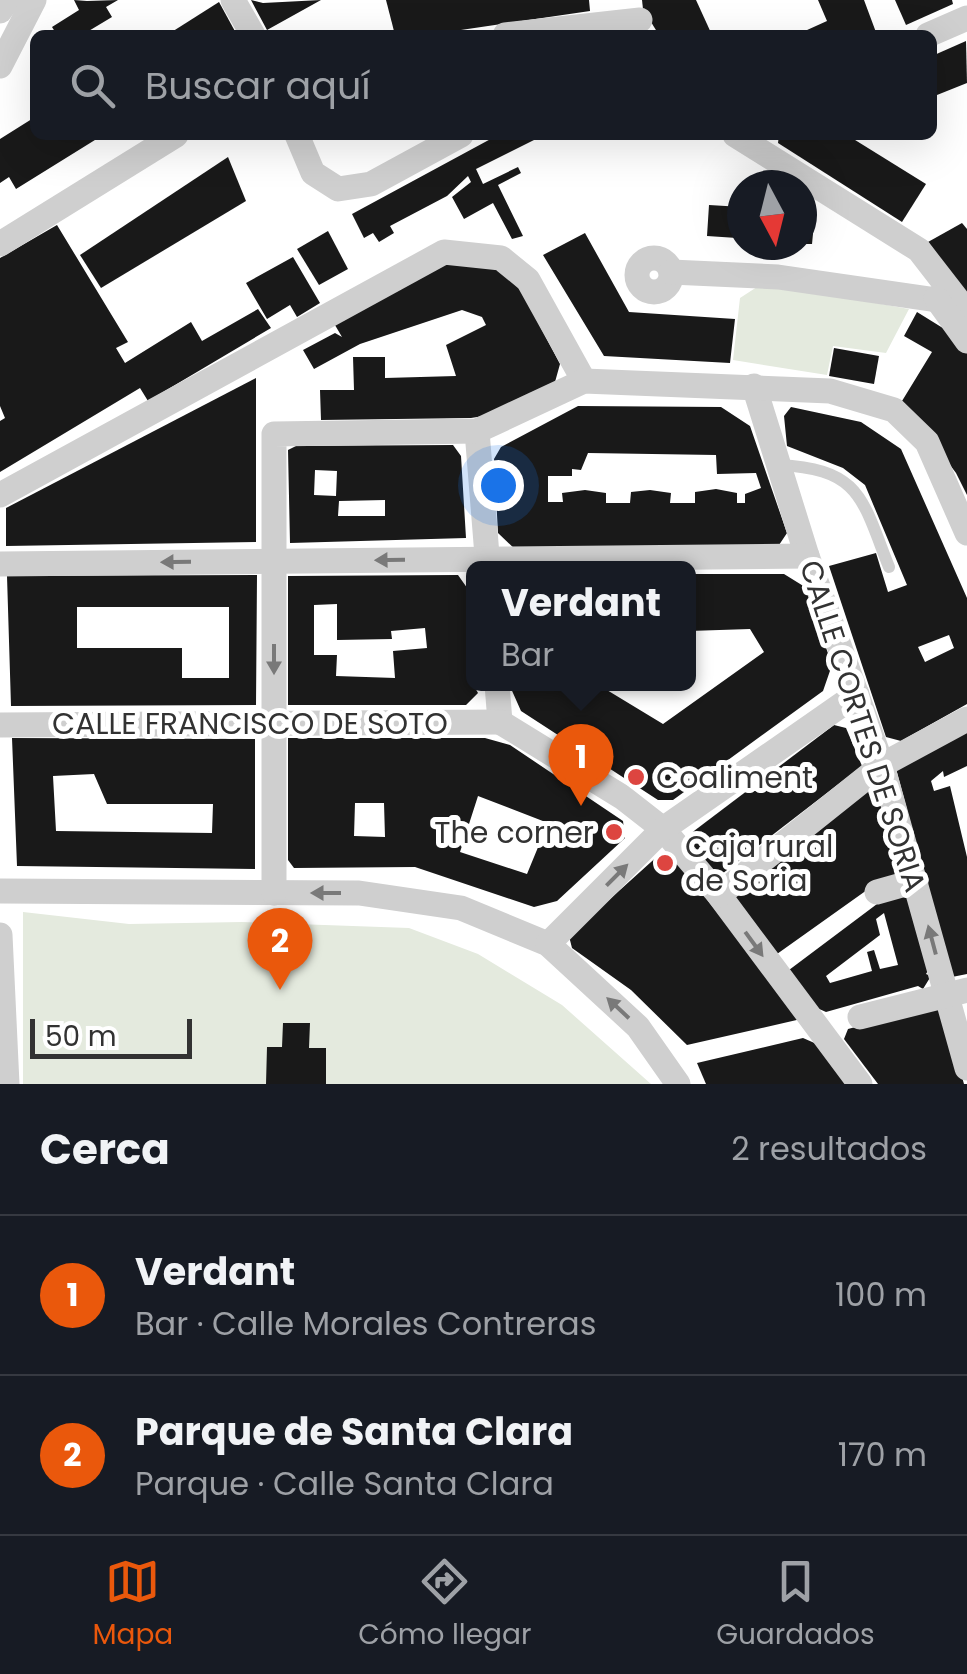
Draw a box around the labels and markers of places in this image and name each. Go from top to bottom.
pin: 1 [548,724,614,806]
place label: Coaliment [656,756,813,799]
marker: Coaliment [625,766,647,788]
place label: The corner [434,811,594,854]
marker: The corner [603,821,625,843]
place label: Caja rural de Soria [685,825,833,902]
marker: Caja rural de Soria [654,852,676,874]
pin: 2 [248,908,312,990]

